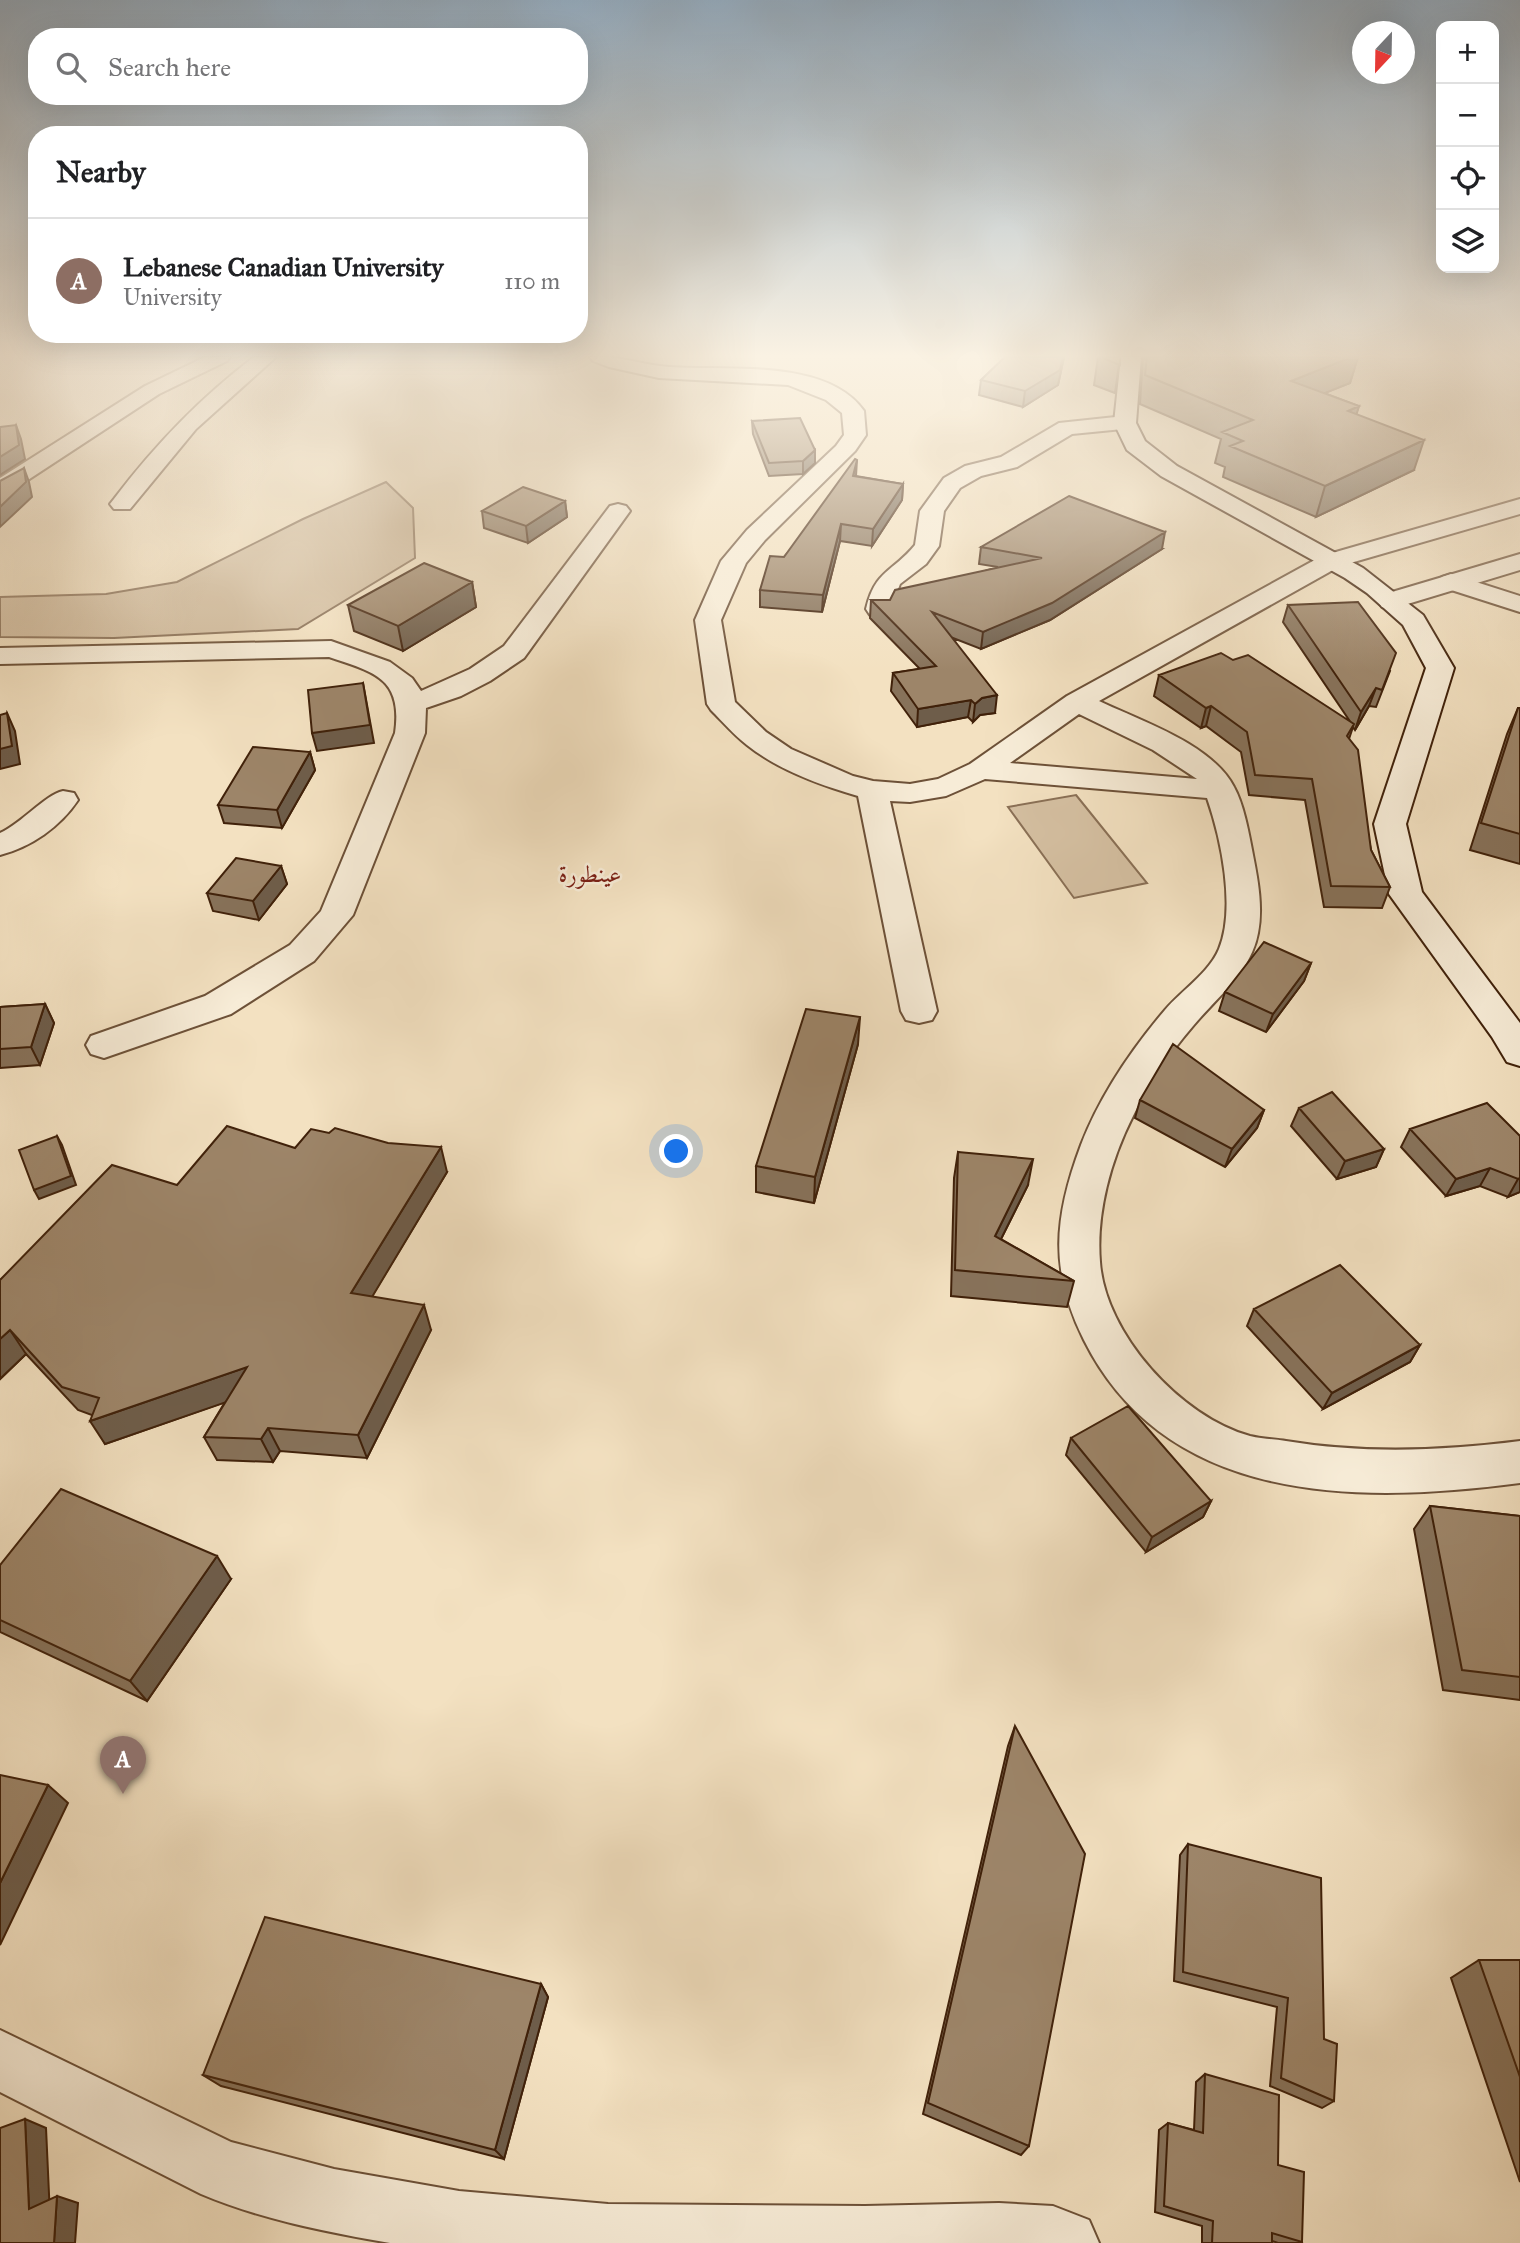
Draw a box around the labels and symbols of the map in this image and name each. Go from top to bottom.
north arrow [1352,21,1415,84]
district label: عينطورة [558,859,622,889]
your location [659,1134,693,1168]
pin: A [100,1736,146,1794]

